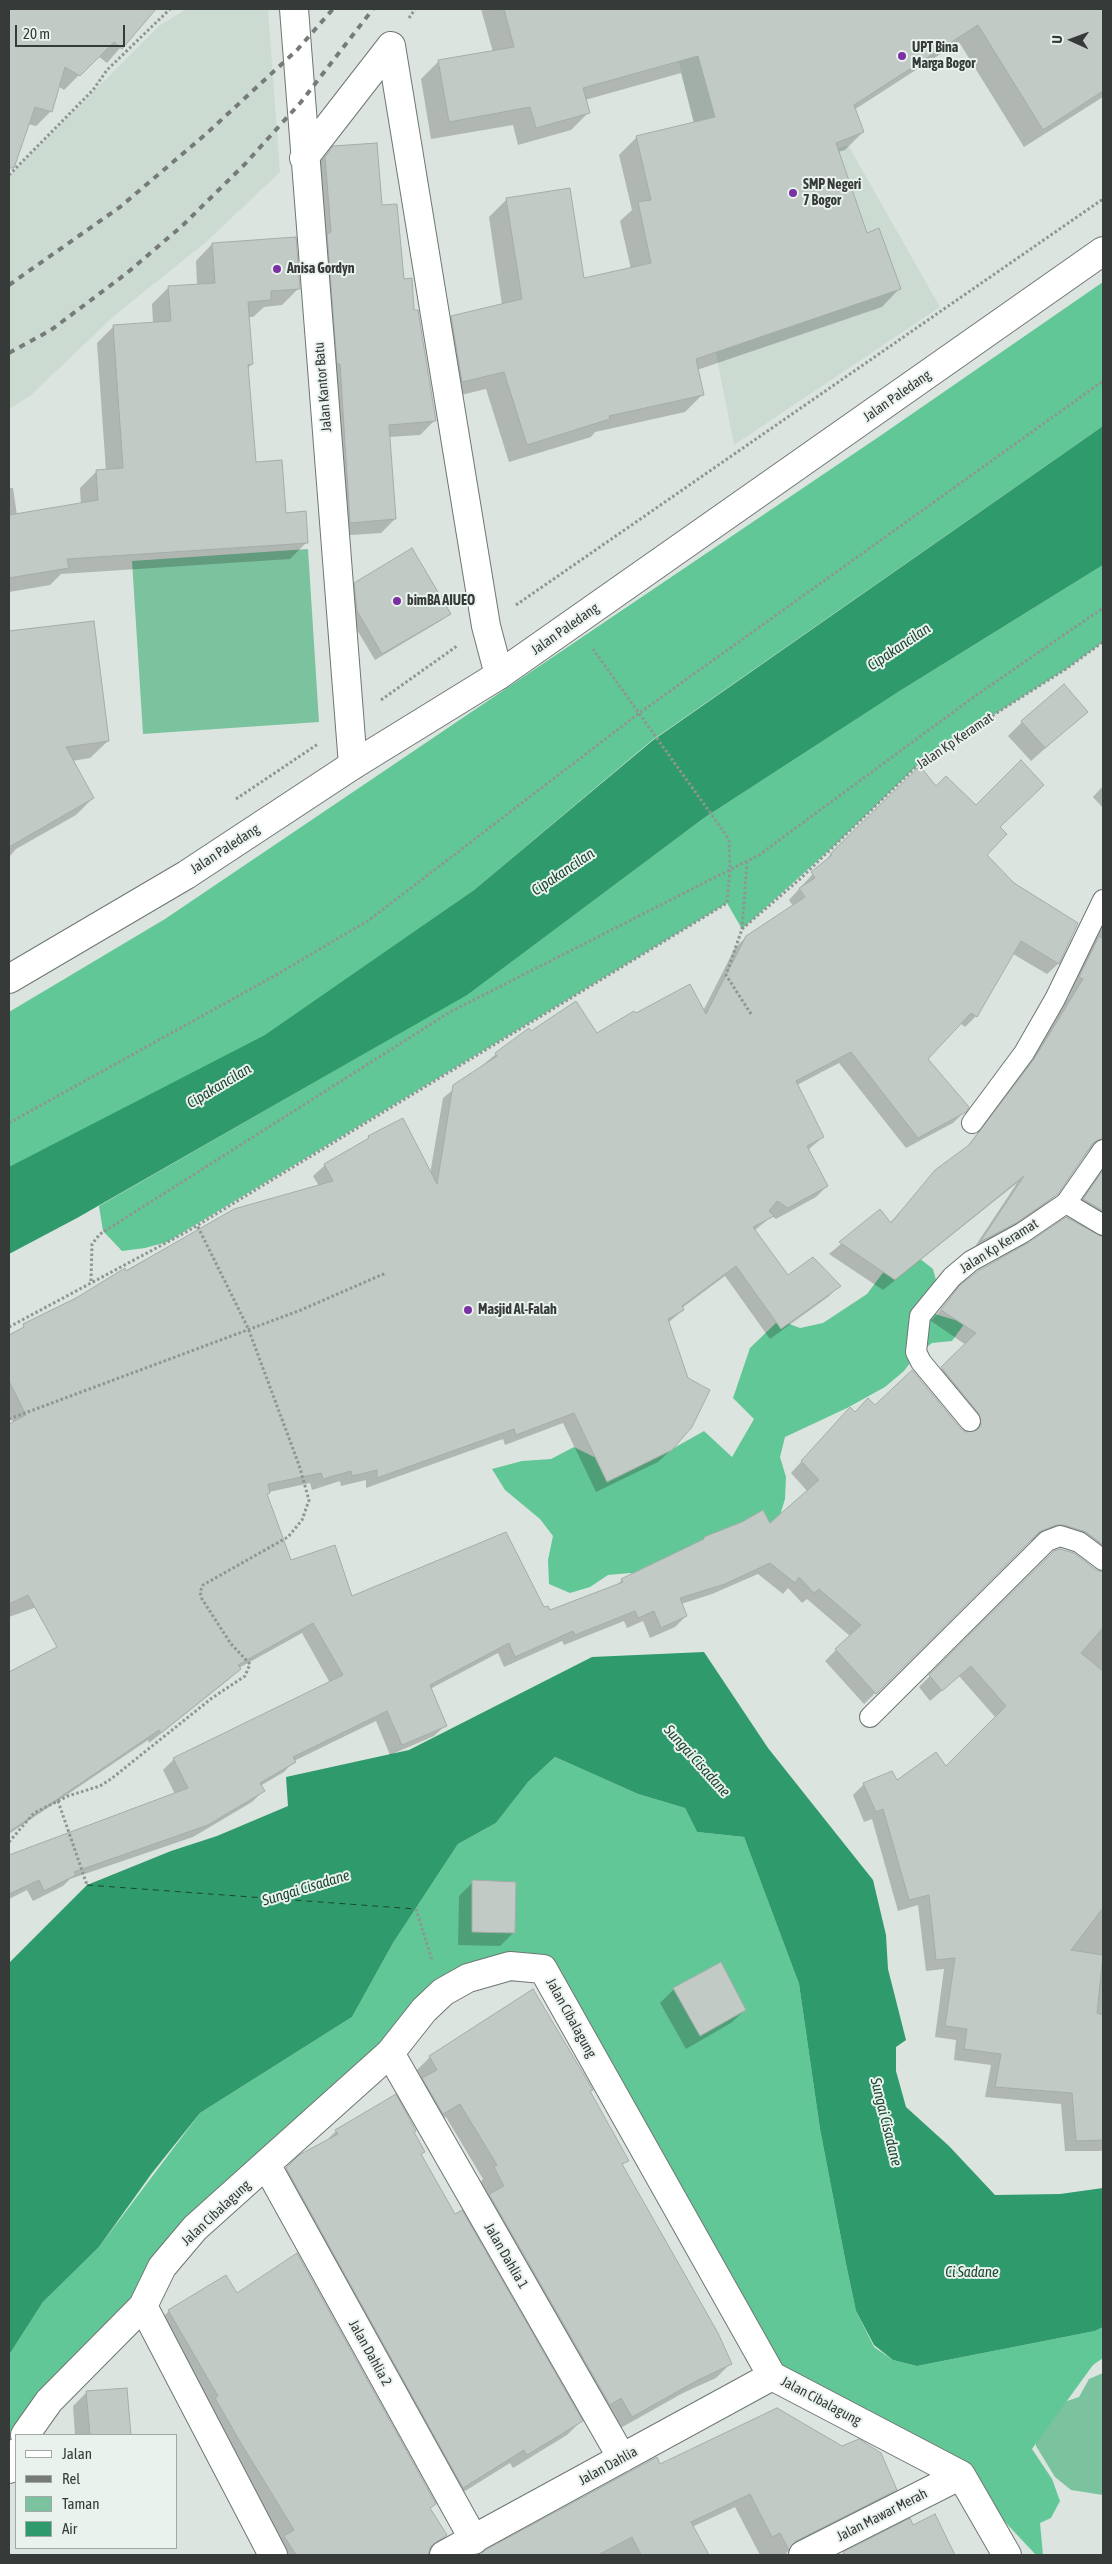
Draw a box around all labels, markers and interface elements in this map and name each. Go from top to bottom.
scale bar [18,15,128,47]
north arrow [1047,15,1097,65]
text: 20 m [23,25,50,42]
text: U [1049,35,1065,44]
place label: UPT Bina Marga Bogor [912,40,975,72]
marker: UPT Bina Marga Bogor [896,50,908,62]
place label: SMP Negeri 7 Bogor [803,177,861,210]
marker: SMP Negeri 7 Bogor [787,187,799,199]
place label: Anisa Gordyn [287,261,355,277]
marker: Anisa Gordyn [271,263,283,275]
street label: Jalan Kantor Batu [311,341,335,433]
street label: Jalan Paledang [860,367,934,425]
place label: bimBA AIUEO [407,593,475,609]
marker: bimBA AIUEO [391,595,403,607]
street label: Jalan Paledang [528,600,602,658]
water label: Cipakancilan [864,619,934,675]
street label: Jalan Kp Keramat [913,709,997,773]
street label: Jalan Paledang [187,820,263,878]
water label: Cipakancilan [528,844,598,900]
water label: Cipakancilan [184,1060,254,1112]
street label: Jalan Kp Keramat [957,1215,1041,1277]
place label: Masjid Al-Falah [478,1302,557,1318]
marker: Masjid Al-Falah [462,1304,474,1316]
water label: Sungai Cisadane [660,1721,734,1801]
water label: Sungai Cisadane [260,1866,352,1910]
street label: Jalan Cibalagung [542,1975,600,2061]
water label: Sungai Cisadane [866,2076,906,2168]
street label: Jalan Cibalagung [178,2177,254,2249]
street label: Jalan Dahlia 1 [480,2220,532,2292]
water label: Ci Sadane [945,2263,999,2281]
street label: Jalan Dahlia 2 [345,2317,395,2389]
street label: Jalan Cibalagung [778,2373,864,2429]
legend [15,2434,178,2549]
street label: Jalan Dahlia [576,2443,640,2489]
text: Jalan [62,2445,92,2462]
text: Rel [62,2470,80,2487]
street label: Jalan Mawar Merah [834,2485,930,2545]
text: Taman [62,2495,100,2512]
text: Air [62,2520,77,2537]

